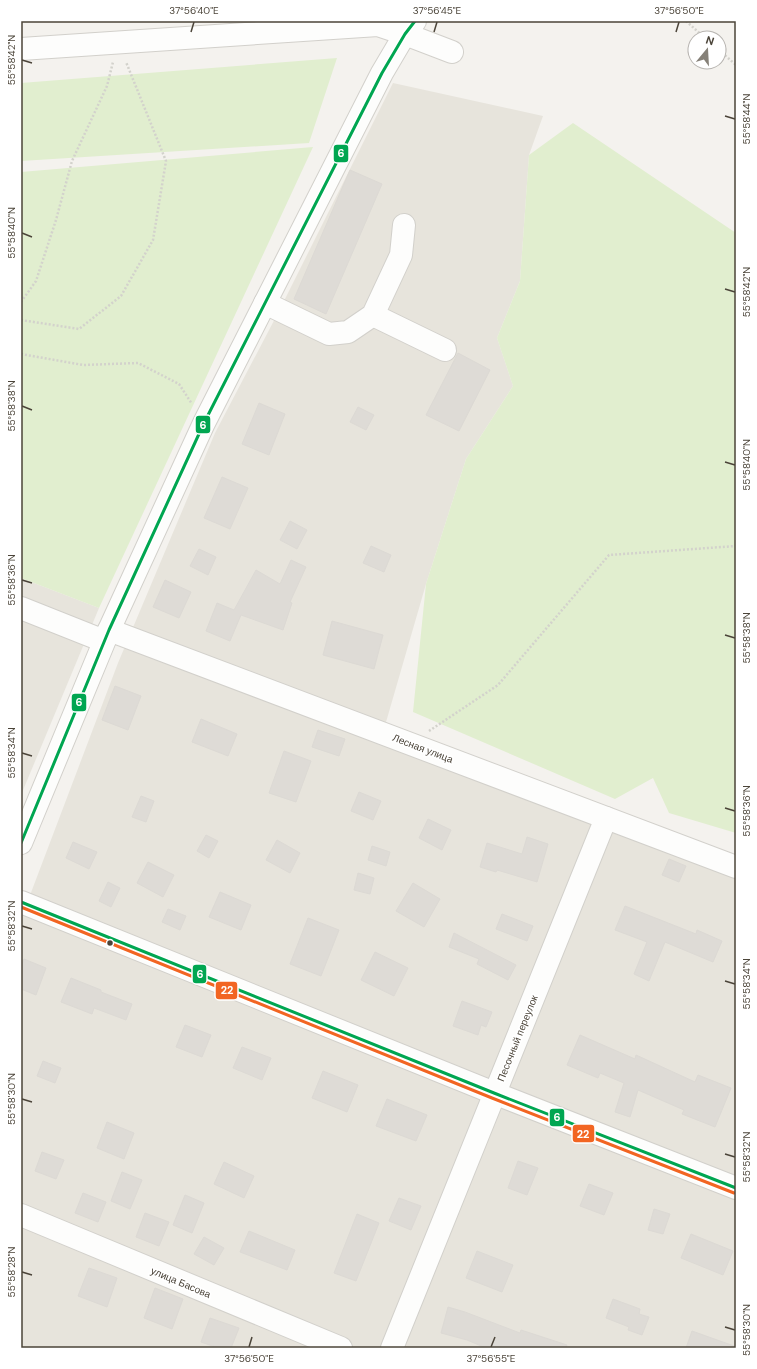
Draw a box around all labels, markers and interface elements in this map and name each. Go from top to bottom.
text: 37°56'40"E [169,4,219,17]
text: 37°56'45"E [413,4,462,17]
text: 37°56'50"E [654,4,704,17]
north arrow [687,30,727,70]
text: N [704,33,716,48]
text: 55°58'42"N [5,35,18,85]
text: 55°58'44"N [740,94,753,144]
line badge: 6 [333,144,349,163]
text: 6 [338,146,345,160]
text: 55°58'40"N [5,207,18,259]
text: 55°58'42"N [740,267,753,317]
text: 55°58'38"N [5,380,18,432]
line badge: 6 [195,415,211,434]
text: 6 [200,418,207,432]
text: 55°58'40"N [740,439,753,491]
text: 55°58'36"N [5,554,18,606]
text: 55°58'38"N [740,612,753,664]
line badge: 6 [71,693,87,712]
text: 6 [76,695,83,709]
text: 55°58'34"N [5,727,18,779]
street label: Лесная улица [391,731,455,766]
text: 55°58'36"N [740,785,753,837]
text: 55°58'32"N [5,900,18,951]
unlabelled marker [105,938,115,948]
text: 55°58'34"N [740,958,753,1010]
line badge: 6 [192,964,207,984]
text: 6 [197,967,204,981]
line badge: 22 [215,981,238,1000]
text: 22 [221,983,233,997]
street label: Песочный переулок [494,993,541,1083]
text: 55°58'30"N [5,1073,18,1125]
line badge: 6 [549,1108,565,1127]
text: 6 [554,1110,561,1124]
line badge: 22 [572,1124,595,1143]
text: 22 [577,1127,589,1141]
text: 55°58'32"N [740,1131,753,1182]
text: 55°58'28"N [5,1246,18,1297]
street label: улица Басова [149,1264,213,1301]
text: 55°58'30"N [740,1304,753,1356]
text: 37°56'50"E [224,1352,274,1365]
text: 37°56'55"E [467,1352,516,1365]

